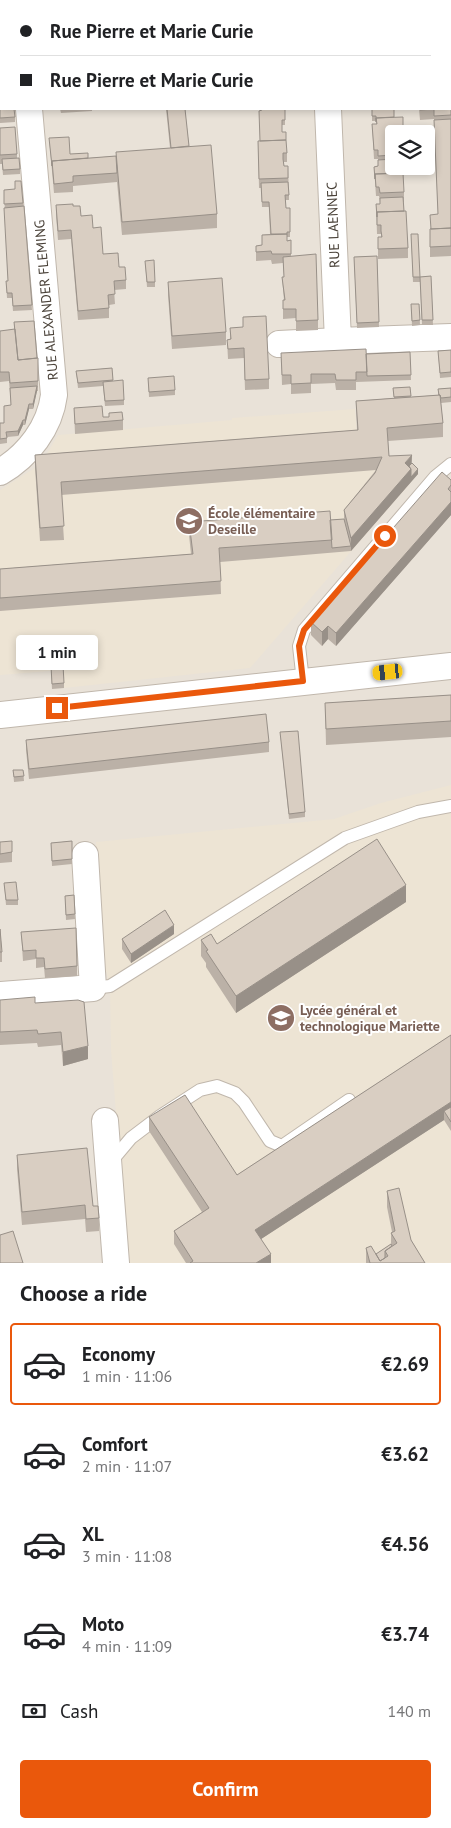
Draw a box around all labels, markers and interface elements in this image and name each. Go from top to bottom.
text: Rue Pierre et Marie Curie [50,19,253,43]
text: Rue Pierre et Marie Curie [50,68,253,92]
map controls [385,125,435,175]
button: layers [385,125,435,175]
street label: RUE LAENNEC [323,182,343,268]
street label: RUE ALEXANDER FLEMING [30,219,62,381]
place label: École élémentaire Deseille [208,504,315,538]
school or university icon: École élémentaire Deseille [174,506,204,536]
route start [374,525,396,547]
callout: 1 min [16,636,98,670]
text: 1 min [37,642,77,662]
car [372,663,403,681]
route end [46,697,68,719]
place label: Lycée général et technologique Mariette [300,1001,440,1035]
school or university icon: Lycée général et technologique Mariette [266,1003,296,1033]
text: Choose a ride [20,1279,147,1307]
icon: car [22,1342,67,1387]
text: Economy [82,1342,155,1366]
text: €2.69 [381,1352,429,1376]
text: 1 min · 11:06 [82,1366,172,1386]
icon: car [22,1432,67,1477]
text: Comfort [82,1432,148,1456]
text: €3.62 [381,1442,429,1466]
text: 2 min · 11:07 [82,1456,172,1476]
icon: car [22,1522,67,1567]
text: XL [82,1522,104,1546]
text: €4.56 [381,1532,429,1556]
text: 3 min · 11:08 [82,1546,172,1566]
icon: car [22,1612,67,1657]
text: Moto [82,1612,124,1636]
text: €3.74 [381,1622,429,1646]
text: 4 min · 11:09 [82,1636,172,1656]
icon: cash [20,1697,48,1725]
text: Cash [60,1699,98,1723]
text: 140 m [388,1701,431,1721]
button: Confirm [20,1760,431,1818]

